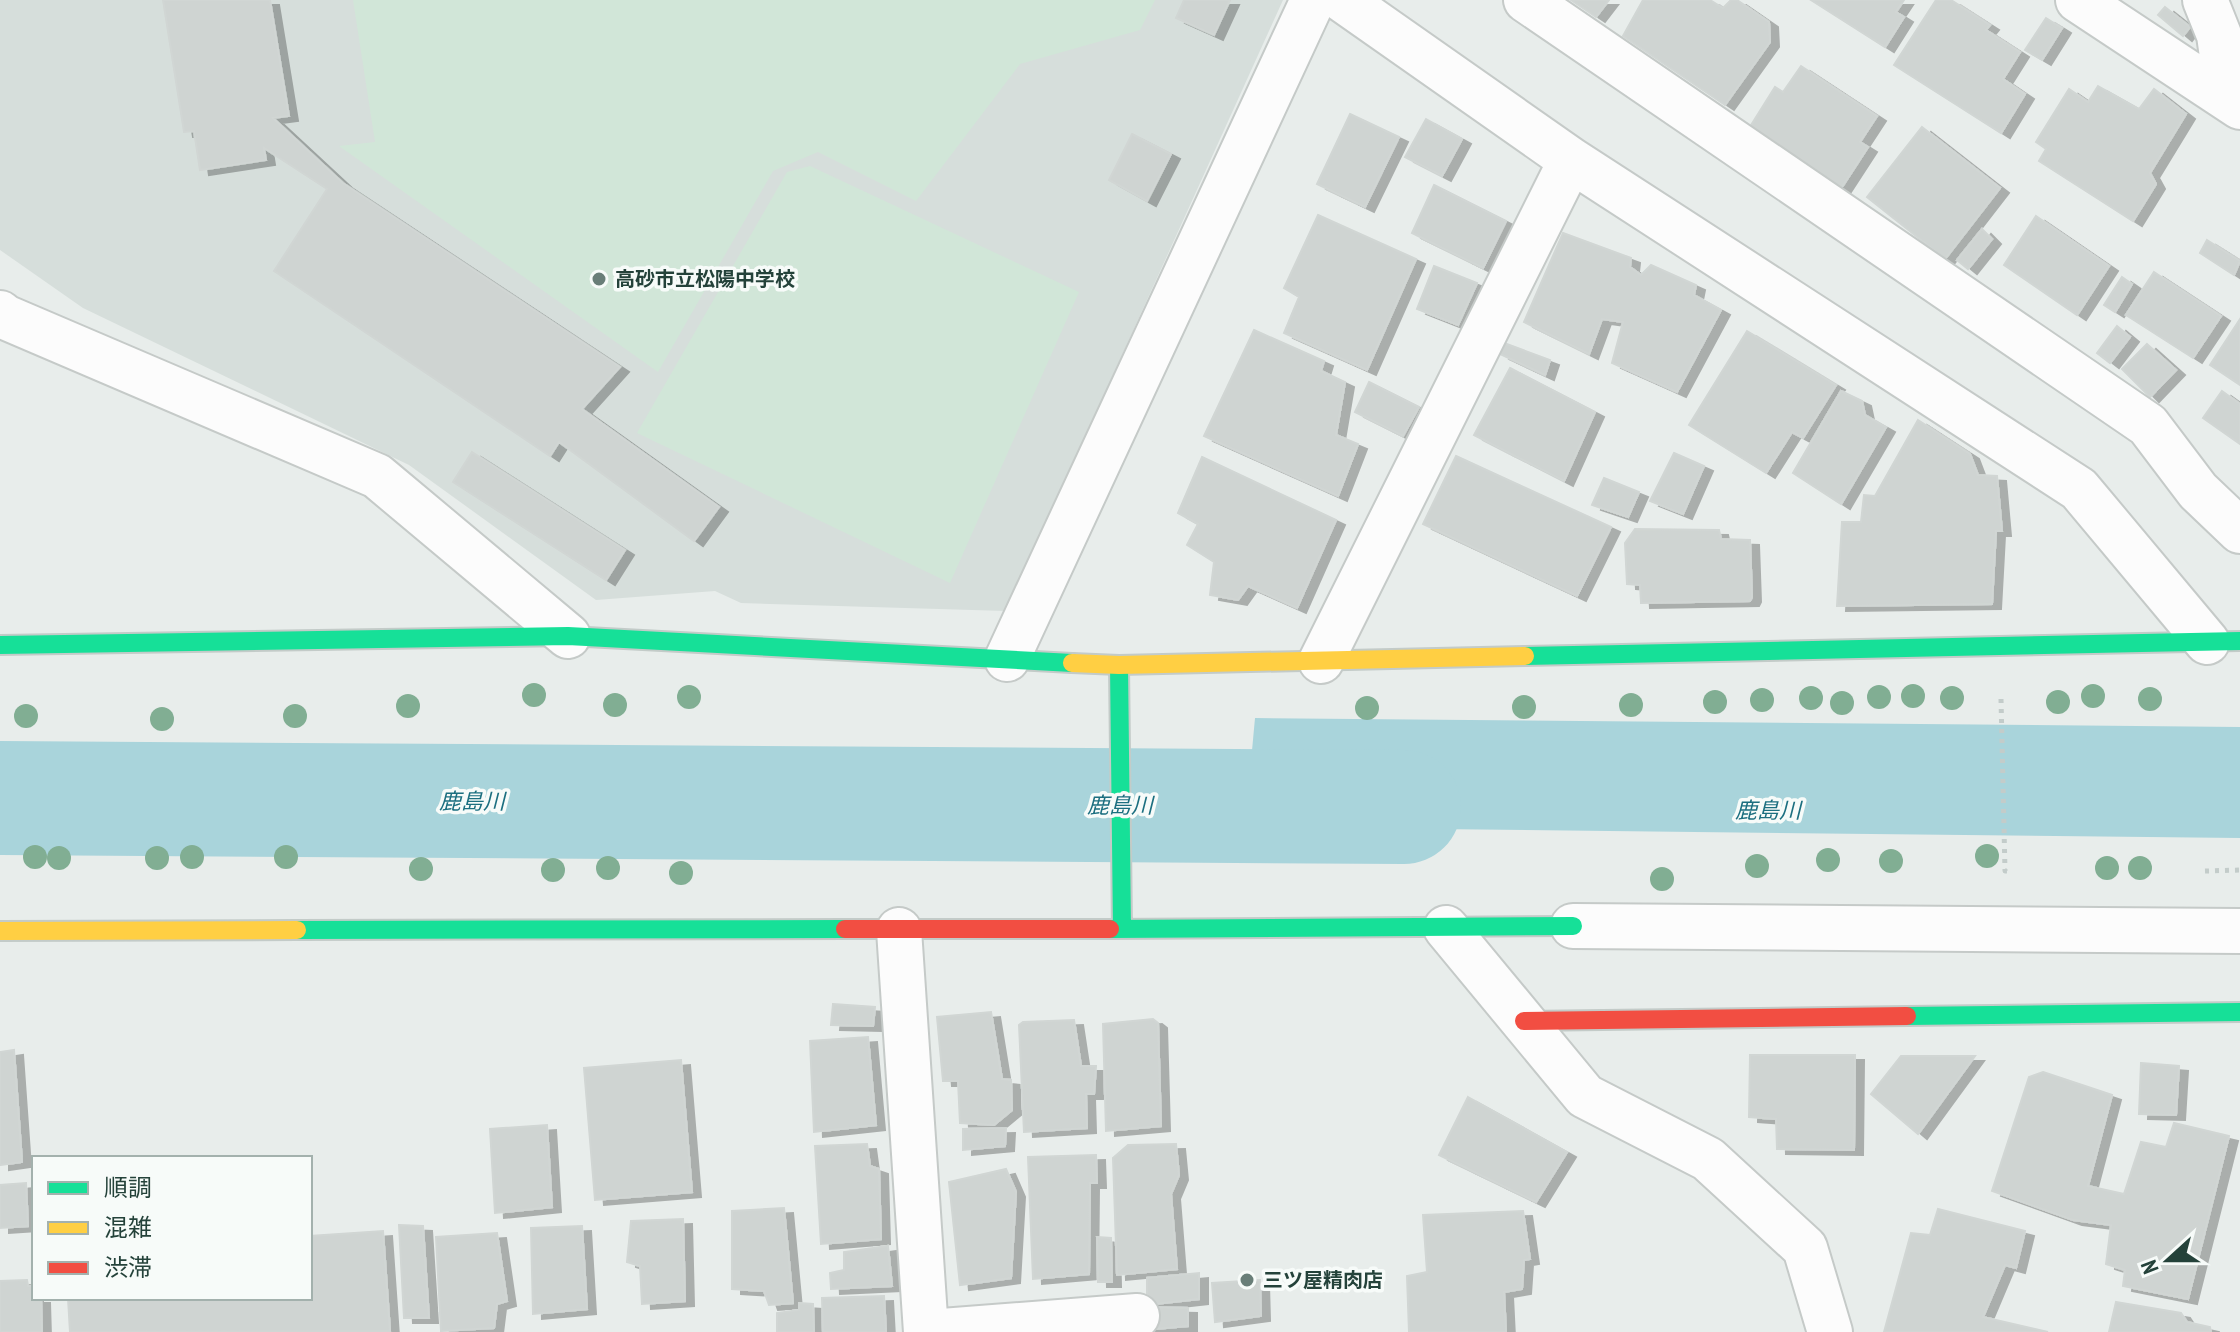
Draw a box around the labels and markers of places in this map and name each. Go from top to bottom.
place label: 高砂市立松陽中学校 [615,266,795,292]
marker: 高砂市立松陽中学校 [590,270,608,288]
place label: 三ツ屋精肉店 [1263,1267,1383,1293]
marker: 三ツ屋精肉店 [1238,1271,1256,1289]

